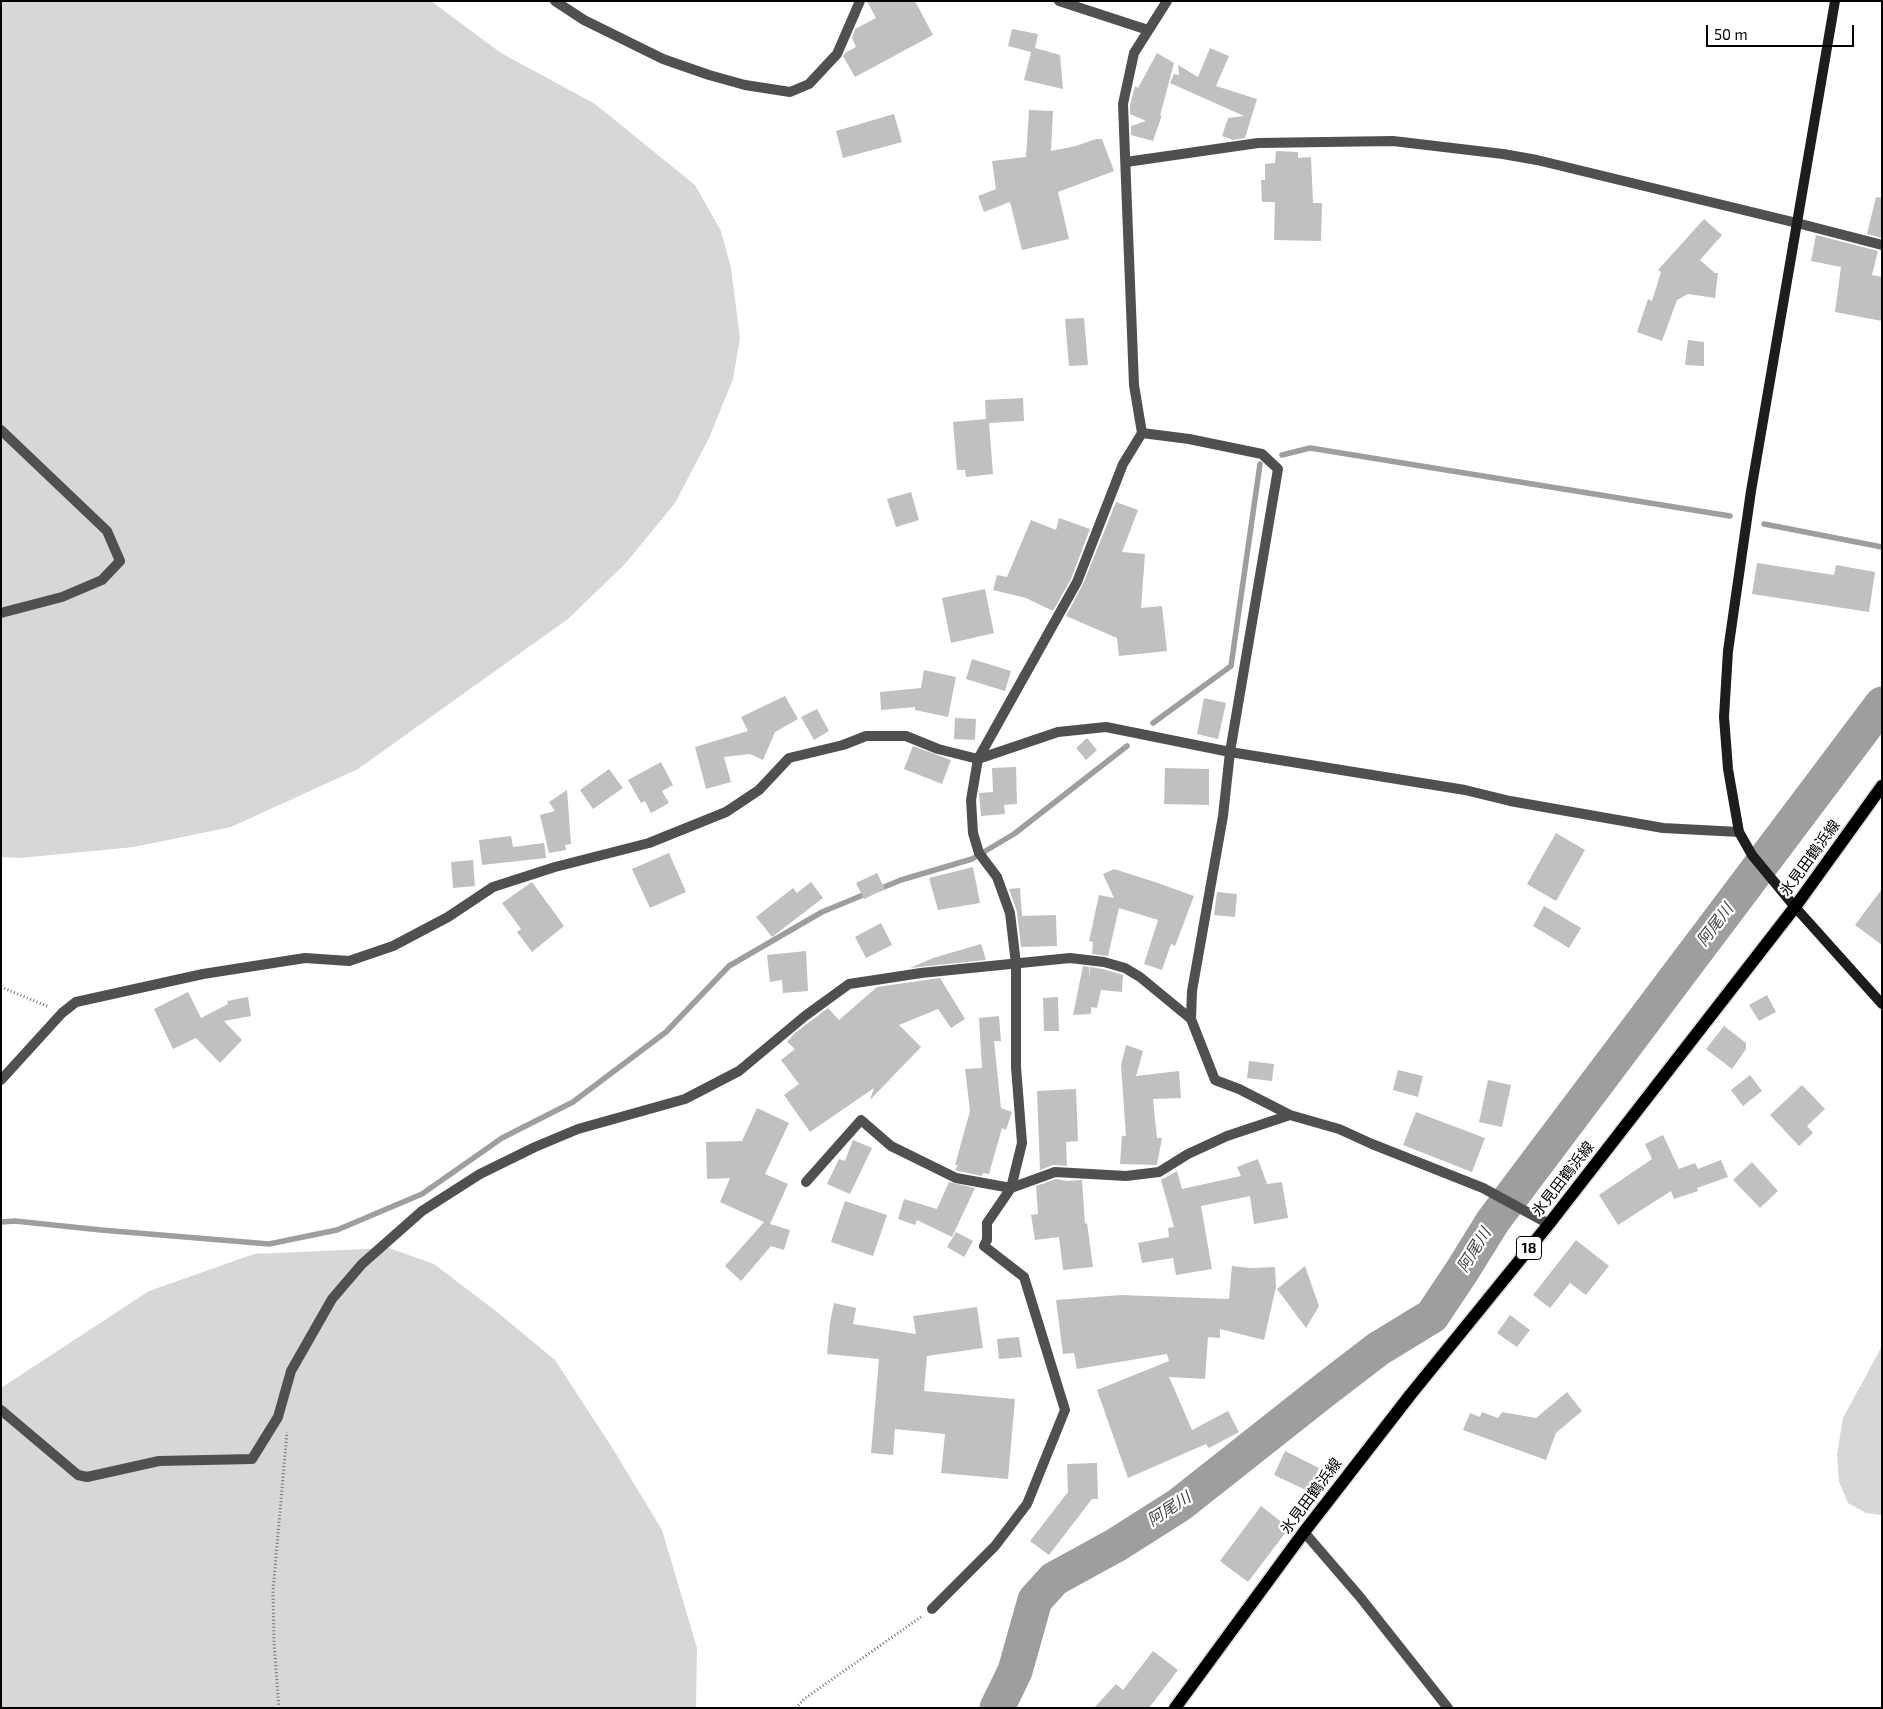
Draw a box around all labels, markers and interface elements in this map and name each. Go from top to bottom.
scale bar [1708,15,1856,47]
text: 50 m [1714,25,1748,43]
street label: 氷見田鶴浜線 [1776,816,1844,900]
water label: 阿尾川 [1693,900,1737,950]
street label: 氷見田鶴浜線 [1528,1138,1598,1220]
water label: 阿尾川 [1453,1225,1495,1275]
road number: 18 [1516,1236,1542,1260]
street label: 氷見田鶴浜線 [1277,1455,1345,1537]
water label: 阿尾川 [1144,1488,1194,1530]

